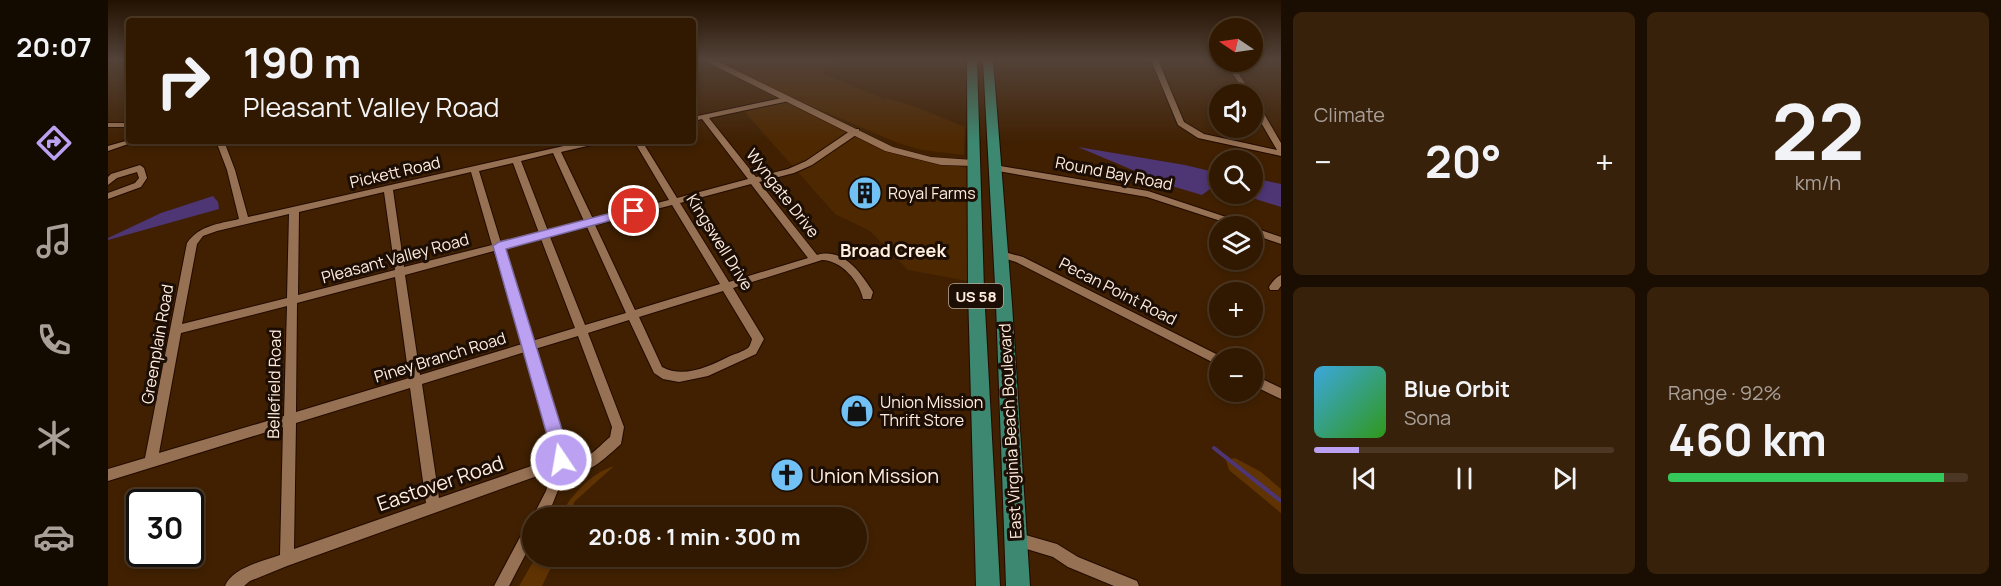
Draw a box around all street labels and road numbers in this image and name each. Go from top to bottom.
street label: Wyngate Drive [741,144,825,242]
street label: Pickett Road [348,151,442,193]
street label: Round Bay Road [1054,151,1174,195]
street label: Kingswell Drive [682,190,758,294]
street label: Pleasant Valley Road [319,228,471,288]
street label: Pecan Point Road [1055,252,1181,330]
street label: Greenplain Road [136,282,178,406]
road number: US 58 [949,284,1003,308]
street label: East Virginia Beach Boulevard [993,323,1027,539]
street label: Piney Branch Road [371,326,509,388]
street label: Bellefield Road [262,329,286,439]
street label: Eastover Road [373,449,507,517]

